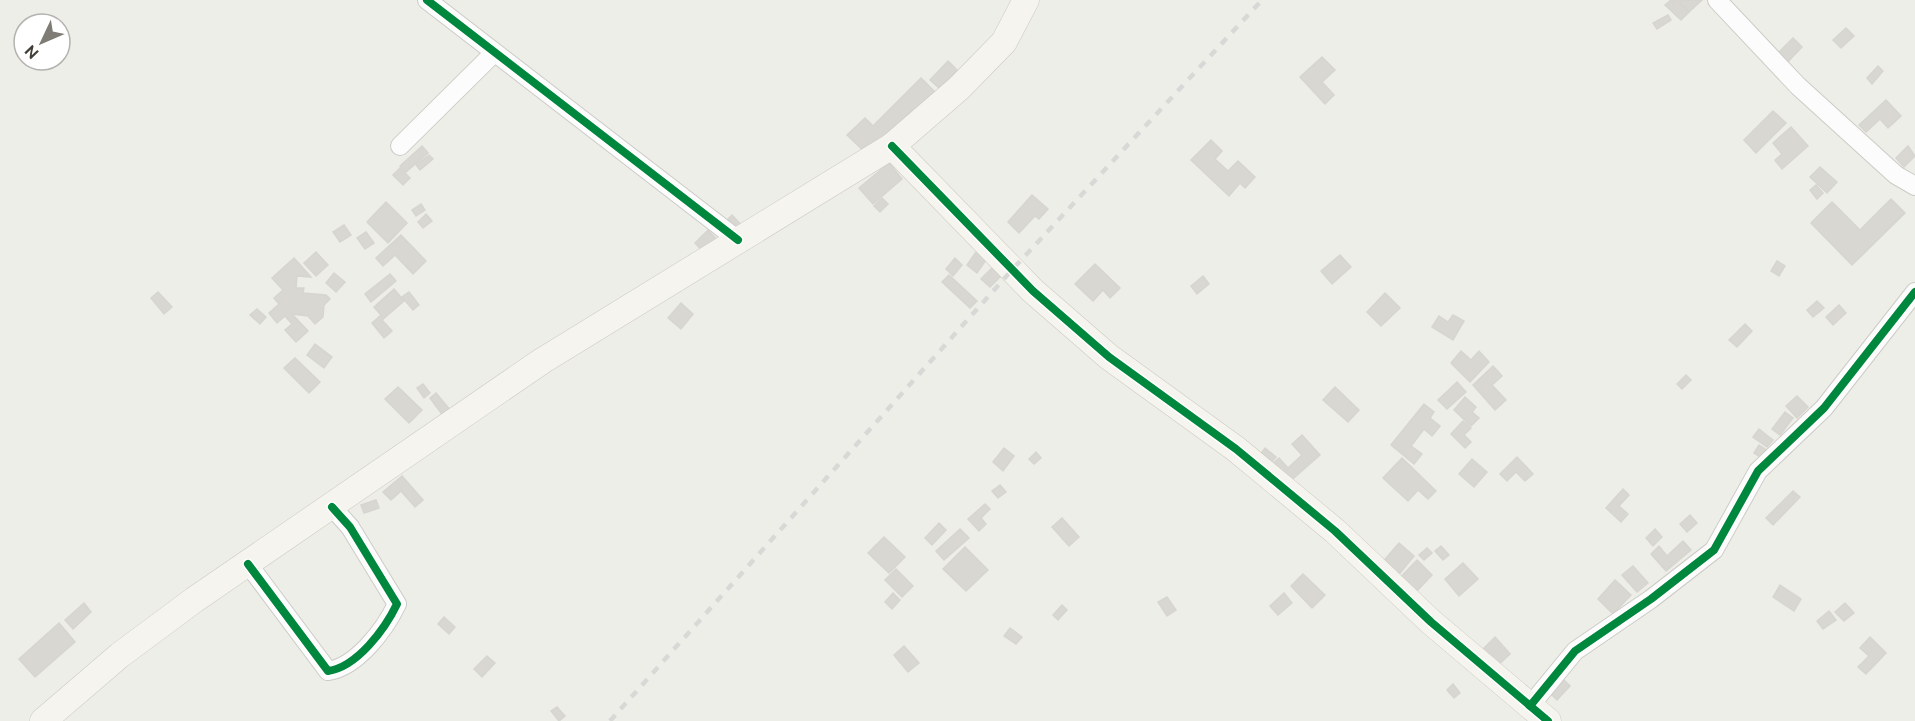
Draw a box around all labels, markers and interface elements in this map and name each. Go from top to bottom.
north arrow [12,12,72,72]
text: N [21,42,42,63]

